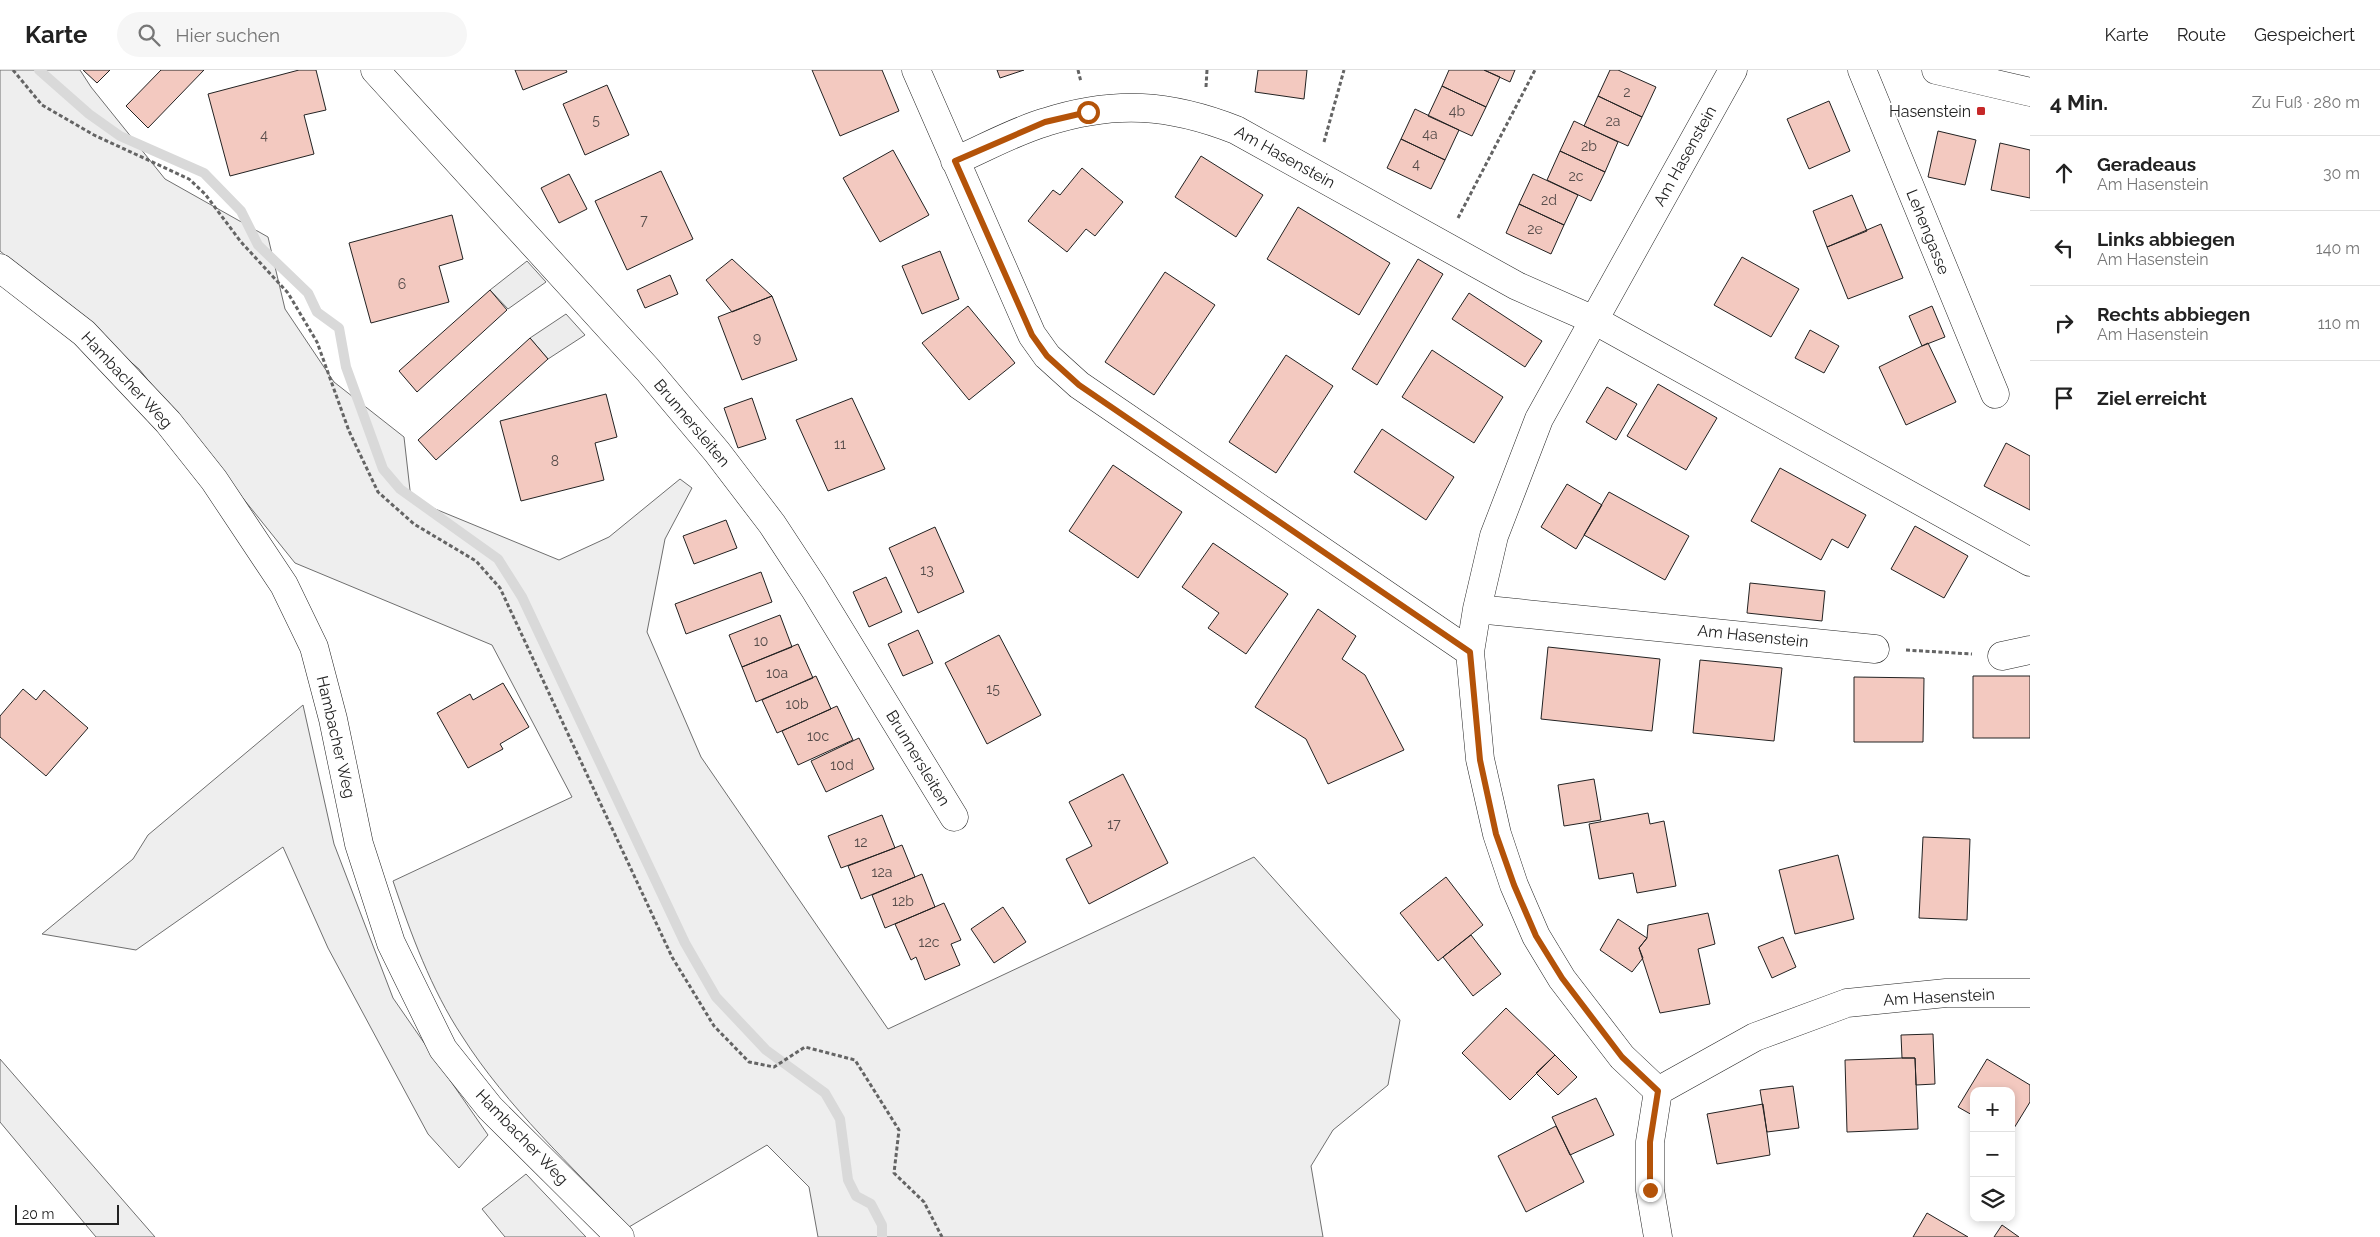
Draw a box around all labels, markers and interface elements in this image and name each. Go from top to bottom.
search box [117,12,467,57]
text: Karte [25,20,87,49]
icon: search [135,21,163,49]
text: Hier suchen [175,24,280,46]
text: Karte [2105,24,2149,45]
text: Route [2177,24,2226,45]
text: Gespeichert [2254,24,2355,45]
house number: 2 [1623,84,1631,100]
text: 4 Min. [2050,90,2108,115]
text: Zu Fuß · 280 m [2252,93,2360,112]
route start [1077,101,1100,124]
place label: Hasenstein [1889,102,1971,121]
house number: 4b [1449,103,1465,119]
street label: Am Hasenstein [1650,103,1720,209]
marker: Hasenstein [1975,105,1987,117]
house number: 5 [592,112,600,128]
house number: 2a [1606,113,1620,129]
street label: Am Hasenstein [1232,122,1338,192]
house number: 4a [1422,126,1438,142]
house number: 4 [260,127,268,143]
house number: 2b [1581,138,1597,154]
text: Geradeaus [2097,153,2196,175]
house number: 4 [1412,156,1420,172]
icon: ahead [2050,159,2078,187]
text: 30 m [2323,164,2360,183]
house number: 2c [1569,168,1584,184]
text: Am Hasenstein [2097,175,2209,194]
street label: Lehengasse [1902,187,1954,277]
house number: 2d [1541,192,1557,208]
house number: 7 [640,212,648,228]
house number: 2e [1527,221,1543,237]
text: Links abbiegen [2097,228,2235,250]
icon: left [2050,234,2078,262]
text: 140 m [2316,239,2360,258]
text: Am Hasenstein [2097,250,2209,269]
house number: 6 [398,276,406,292]
text: Rechts abbiegen [2097,303,2250,325]
icon: right [2050,309,2078,337]
text: 110 m [2318,314,2360,333]
text: Am Hasenstein [2097,325,2209,344]
street label: Hambacher Weg [77,328,177,432]
house number: 9 [753,330,761,346]
street label: Brunnersleiten [650,375,734,471]
icon: arrive [2050,384,2078,412]
text: Ziel erreicht [2097,387,2207,409]
house number: 11 [834,436,846,452]
house number: 8 [551,453,559,469]
house number: 13 [920,562,934,578]
street label: Am Hasenstein [1696,621,1810,651]
house number: 10 [754,633,768,649]
house number: 10a [766,665,788,681]
street label: Hambacher Weg [313,674,359,800]
house number: 15 [986,681,1000,697]
house number: 10b [785,696,809,712]
street label: Brunnersleiten [882,707,954,809]
house number: 10c [807,728,829,744]
house number: 10d [830,757,854,773]
house number: 17 [1107,816,1121,832]
house number: 12 [854,834,868,850]
house number: 12a [872,864,892,880]
house number: 12b [892,893,914,909]
house number: 12c [919,934,940,950]
street label: Am Hasenstein [1883,985,1995,1009]
street label: Hambacher Weg [472,1085,572,1189]
map controls [1970,1087,2015,1222]
button: + [1970,1087,2015,1132]
button: − [1970,1132,2015,1177]
button: layers [1970,1177,2015,1222]
route end [1639,1179,1662,1202]
scale bar [15,1202,119,1225]
text: 20 m [22,1206,54,1222]

